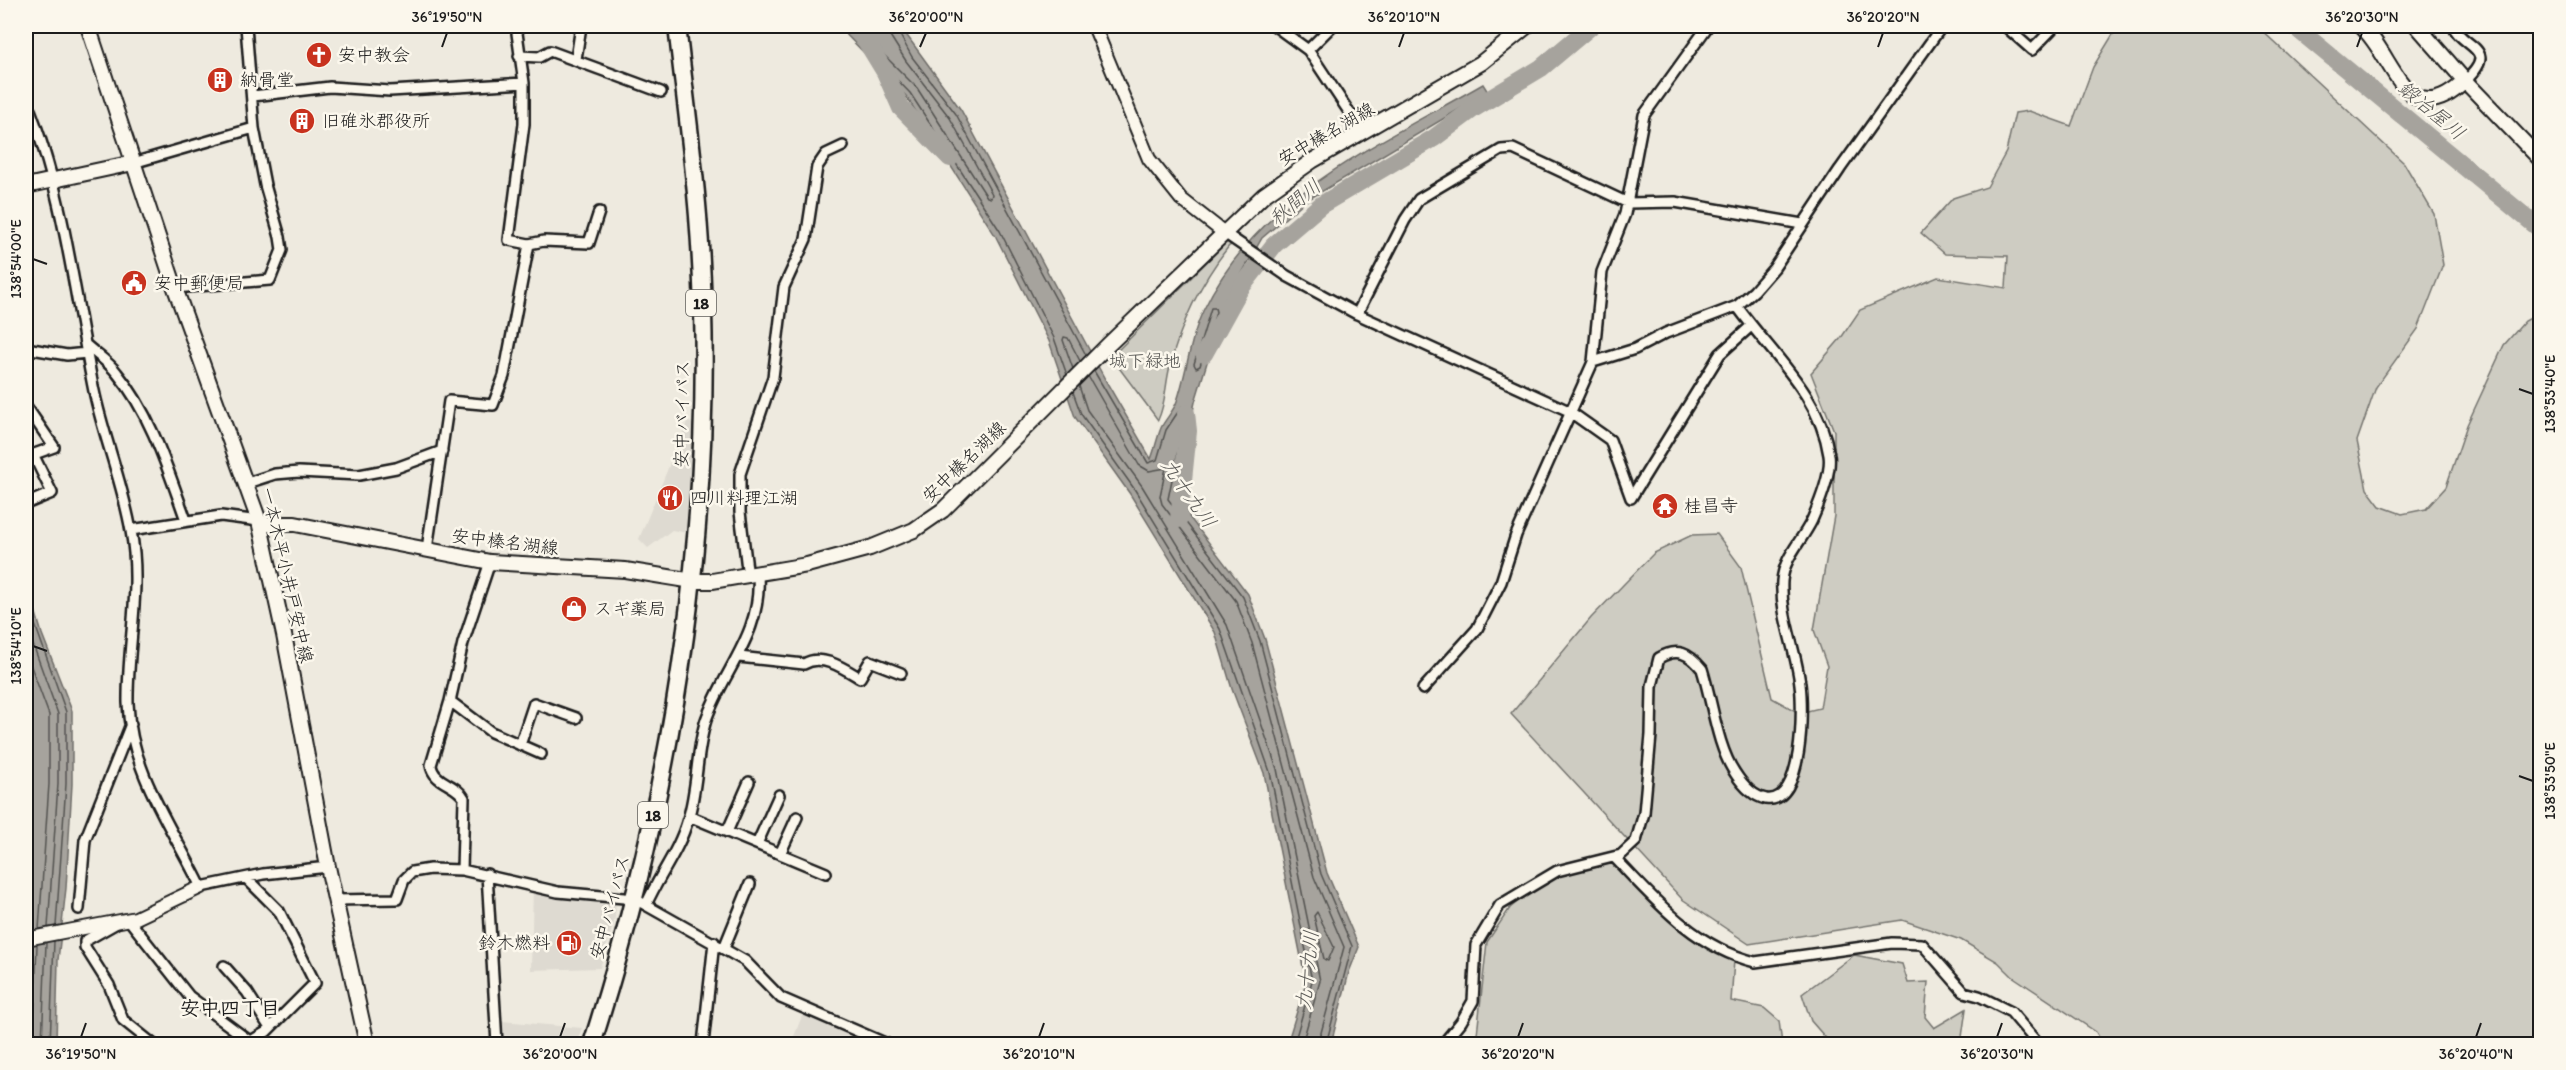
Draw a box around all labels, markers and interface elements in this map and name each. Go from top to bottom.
text: 36°19'50"N [412,8,482,26]
text: 36°20'00"N [889,8,963,26]
text: 36°20'10"N [1368,8,1440,26]
text: 36°20'20"N [1846,8,1920,26]
text: 36°20'30"N [2325,8,2399,26]
church icon: 安中教会 [304,40,334,70]
place label: 安中教会 [338,44,410,66]
building icon: 納骨堂 [205,65,235,95]
place label: 納骨堂 [240,69,294,91]
water label: 鍛冶屋川 [2394,75,2470,145]
street label: 安中榛名湖線 [1274,97,1378,171]
building icon: 旧碓氷郡役所 [287,106,317,136]
place label: 旧碓氷郡役所 [322,110,430,132]
water label: 秋間川 [1264,174,1326,230]
text: 138°54'00"E [7,219,25,299]
public building icon: 安中郵便局 [119,268,149,298]
place label: 安中郵便局 [154,272,244,294]
road number: 18 [686,290,716,316]
park label: 城下緑地 [1109,350,1181,372]
text: 138°53'40"E [2541,355,2559,433]
street label: 安中バイパス [670,360,694,468]
street label: 安中榛名湖線 [918,417,1010,507]
water label: 九十九川 [1156,453,1222,533]
restaurant icon: 四川料理江湖 [655,483,685,513]
street label: 一本木平小井戸安中線 [256,485,318,665]
place label: 四川料理江湖 [690,487,798,509]
temple icon: 桂昌寺 [1650,491,1680,521]
place label: 桂昌寺 [1684,495,1738,517]
street label: 安中榛名湖線 [450,525,560,559]
shop icon: スギ薬局 [559,594,589,624]
place label: スギ薬局 [594,598,666,620]
text: 138°54'10"E [7,607,25,685]
text: 138°53'50"E [2541,742,2559,820]
road number: 18 [638,802,668,828]
street label: 安中バイパス [585,852,635,962]
fuel station icon: 鈴木燃料 [554,928,584,958]
water label: 九十九川 [1291,929,1323,1011]
place label: 鈴木燃料 [478,932,551,954]
district label: 安中四丁目 [180,996,280,1020]
text: 36°19'50"N [46,1045,116,1063]
text: 36°20'00"N [523,1045,597,1063]
text: 36°20'10"N [1003,1045,1075,1063]
text: 36°20'20"N [1481,1045,1555,1063]
text: 36°20'30"N [1960,1045,2034,1063]
text: 36°20'40"N [2439,1045,2513,1063]

